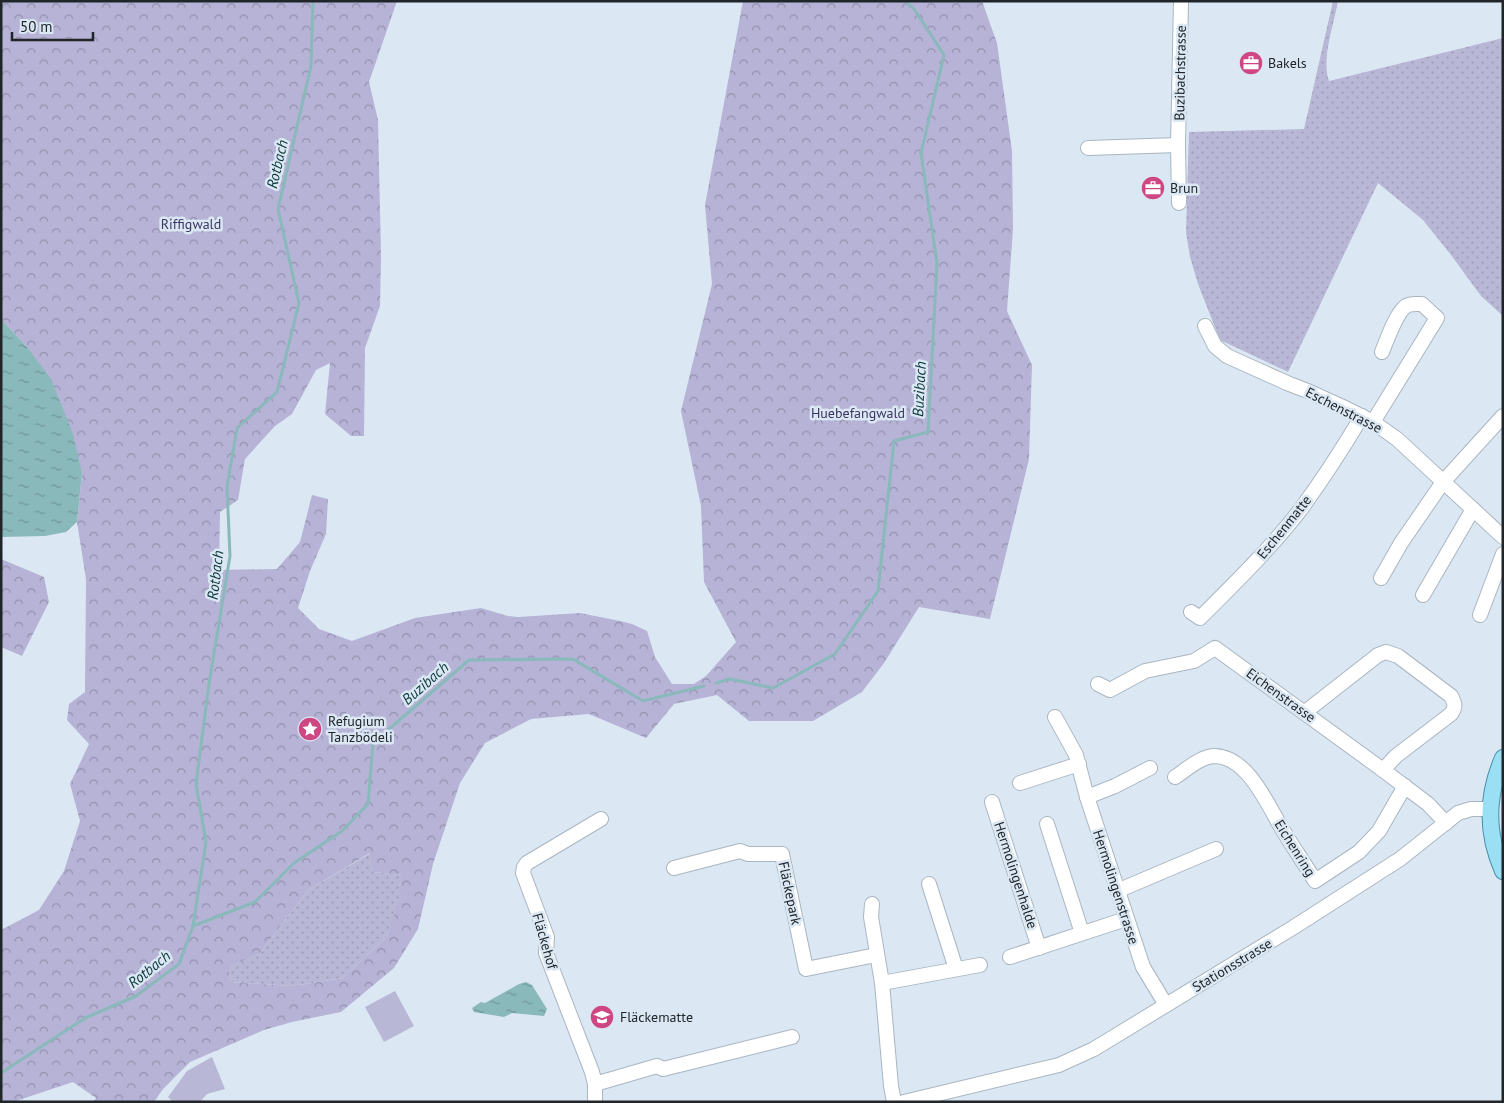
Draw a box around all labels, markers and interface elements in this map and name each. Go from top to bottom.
scale bar [12,10,94,42]
text: 50 m [20,17,53,36]
street label: Buzibachstrasse [1170,25,1190,121]
office icon: Bakels [1238,50,1264,76]
place label: Bakels [1268,54,1307,72]
water label: Rotbach [262,138,292,190]
office icon: Brun [1140,175,1166,201]
place label: Brun [1170,179,1198,197]
park label: Riffigwald [161,215,221,233]
water label: Buzibach [908,361,930,417]
street label: Eschenstrasse [1303,383,1385,437]
park label: Huebefangwald [811,404,905,422]
street label: Eschenmatte [1253,491,1315,563]
water label: Rotbach [203,549,227,601]
water label: Buzibach [398,658,452,708]
street label: Eichenstrasse [1243,664,1319,726]
place label: Refugium Tanzbödeli [328,712,393,746]
place icon: Refugium Tanzbödeli [297,716,323,742]
street label: Eichenring [1270,816,1320,880]
street label: Hermolingenhalde [990,819,1042,931]
street label: Hermolingenstrasse [1089,828,1143,946]
street label: Fläckepark [775,860,806,927]
street label: Fläckehof [528,911,562,972]
street label: Stationsstrasse [1189,934,1275,996]
water label: Rotbach [124,946,174,992]
school or university icon: Fläckematte [589,1004,615,1030]
place label: Fläckematte [620,1008,693,1026]

